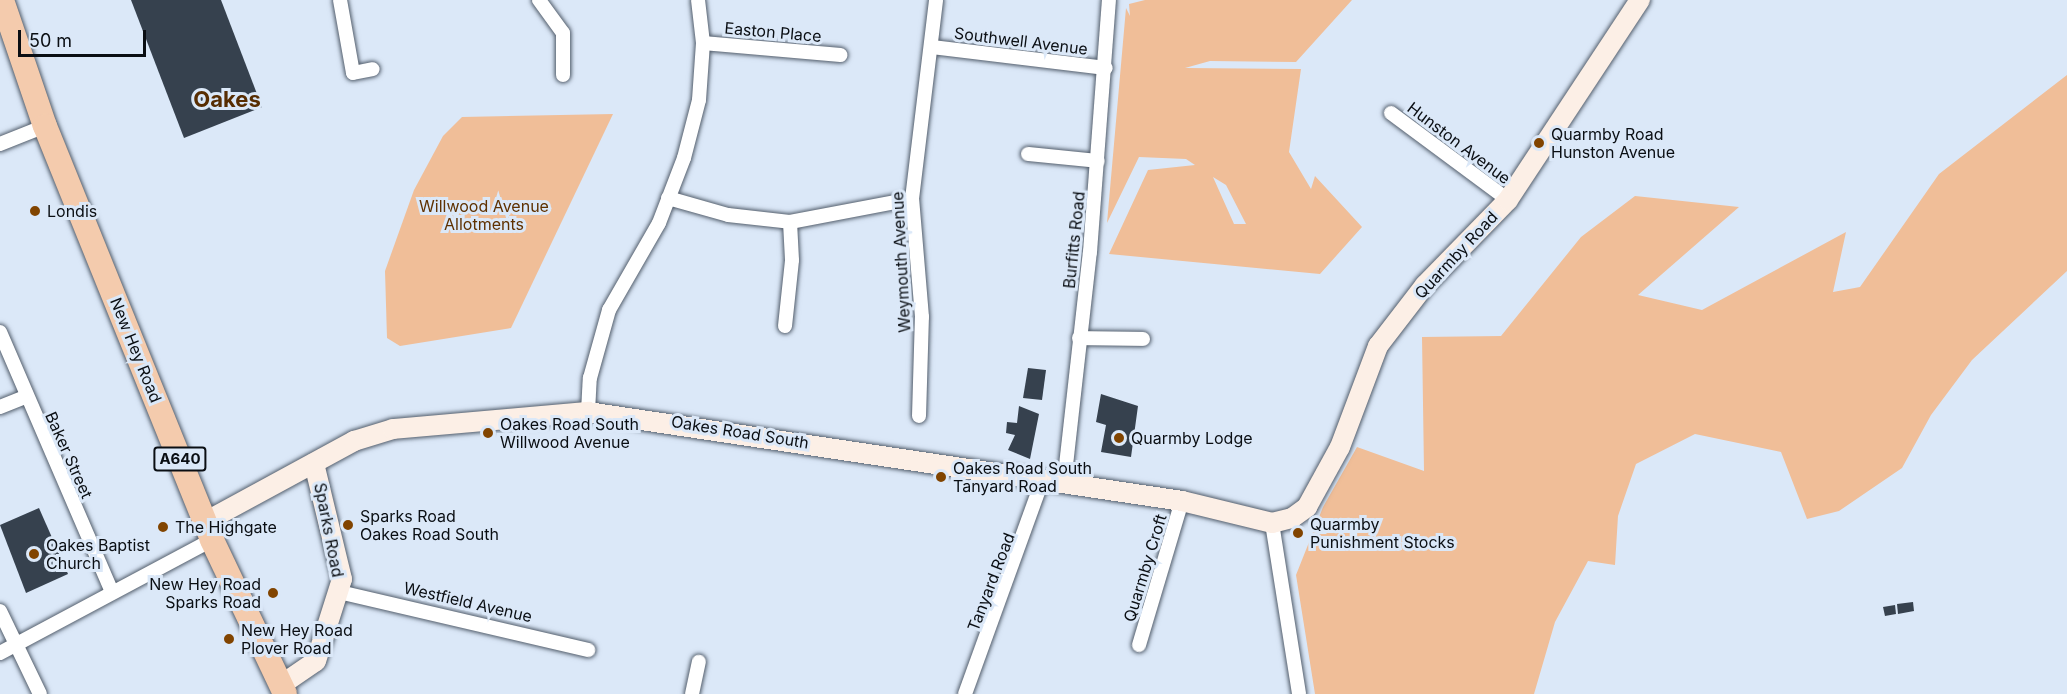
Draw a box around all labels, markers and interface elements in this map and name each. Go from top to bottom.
scale bar [21,18,148,56]
street label: Easton Place [724,18,822,46]
street label: Southwell Avenue [953,23,1089,59]
text: 50 m [29,30,72,51]
district label: Oakes [193,87,261,113]
street label: Hunston Avenue [1404,98,1514,188]
place label: Quarmby Road Hunston Avenue [1551,124,1675,162]
marker: Quarmby Road Hunston Avenue [1532,136,1546,150]
street label: Weymouth Avenue [888,191,914,333]
street label: Burfitts Road [1059,191,1089,289]
park label: Willwood Avenue Allotments [419,196,549,234]
place label: Londis [47,201,97,221]
marker: Londis [28,204,42,218]
street label: Quarmby Road [1411,207,1501,303]
street label: New Hey Road [106,295,166,405]
street label: Baker Street [41,409,97,501]
street label: Oakes Road South [670,412,810,452]
place label: Oakes Road South Willwood Avenue [500,414,639,452]
marker: Oakes Road South Willwood Avenue [481,426,495,440]
place label: Quarmby Lodge [1131,428,1253,448]
marker: Quarmby Lodge [1112,431,1126,445]
road number: A640 [153,447,207,471]
place label: Oakes Road South Tanyard Road [953,458,1092,496]
marker: Oakes Road South Tanyard Road [934,470,948,484]
street label: Sparks Road [310,481,348,579]
place label: Sparks Road Oakes Road South [360,506,499,544]
street label: Quarmby Croft [1120,512,1170,624]
place label: Quarmby Punishment Stocks [1310,514,1455,552]
place label: The Highgate [175,517,277,537]
marker: Sparks Road Oakes Road South [341,518,355,532]
marker: The Highgate [156,520,170,534]
marker: Quarmby Punishment Stocks [1291,526,1305,540]
street label: Tanyard Road [963,530,1019,634]
place label: Oakes Baptist Church [46,535,150,573]
marker: Oakes Baptist Church [27,547,41,561]
place label: New Hey Road Sparks Road [149,574,261,612]
street label: Westfield Avenue [402,578,534,626]
marker: New Hey Road Sparks Road [266,586,280,600]
place label: New Hey Road Plover Road [241,620,353,658]
marker: New Hey Road Plover Road [222,632,236,646]

